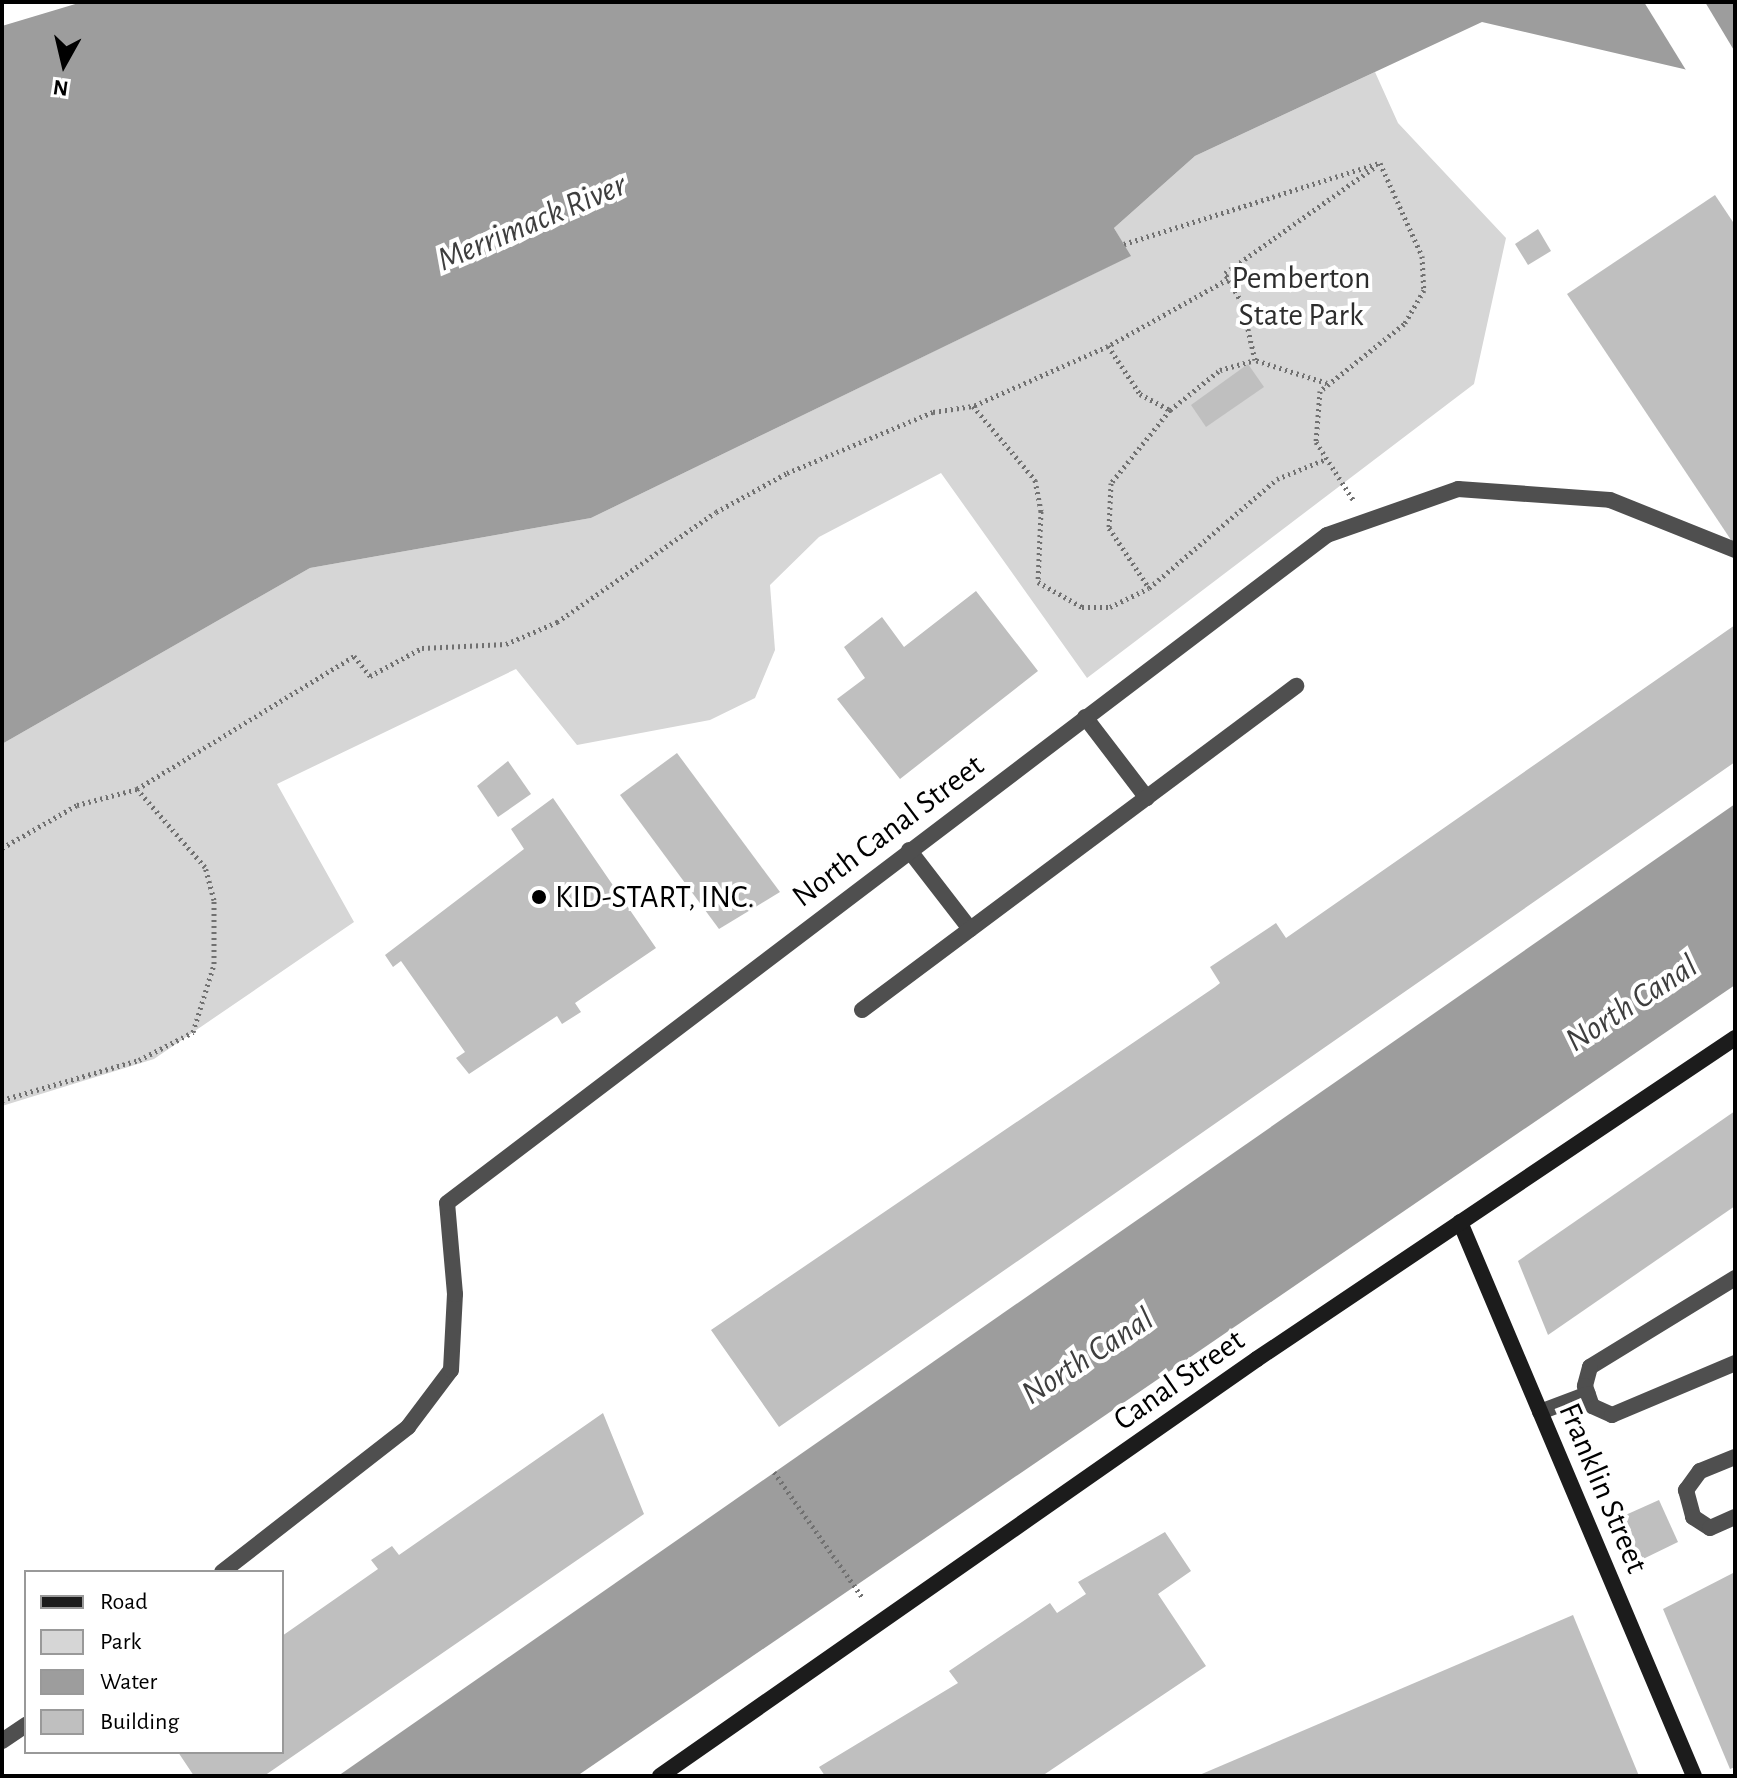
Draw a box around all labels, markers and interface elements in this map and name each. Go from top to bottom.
north arrow [24,24,104,104]
text: N [52,76,70,100]
water label: Merrimack River [431,165,633,281]
park label: Pemberton State Park [1232,260,1370,335]
street label: North Canal Street [785,746,991,916]
place label: KID-START, INC. [555,878,755,916]
marker: KID-START, INC. [530,888,548,906]
water label: North Canal [1558,946,1706,1062]
water label: North Canal [1014,1299,1162,1415]
street label: Canal Street [1106,1321,1252,1439]
street label: Franklin Street [1550,1397,1656,1579]
legend [24,1570,284,1754]
text: Road [100,1590,148,1614]
text: Park [100,1630,141,1654]
text: Water [100,1670,157,1694]
text: Building [100,1710,179,1734]

